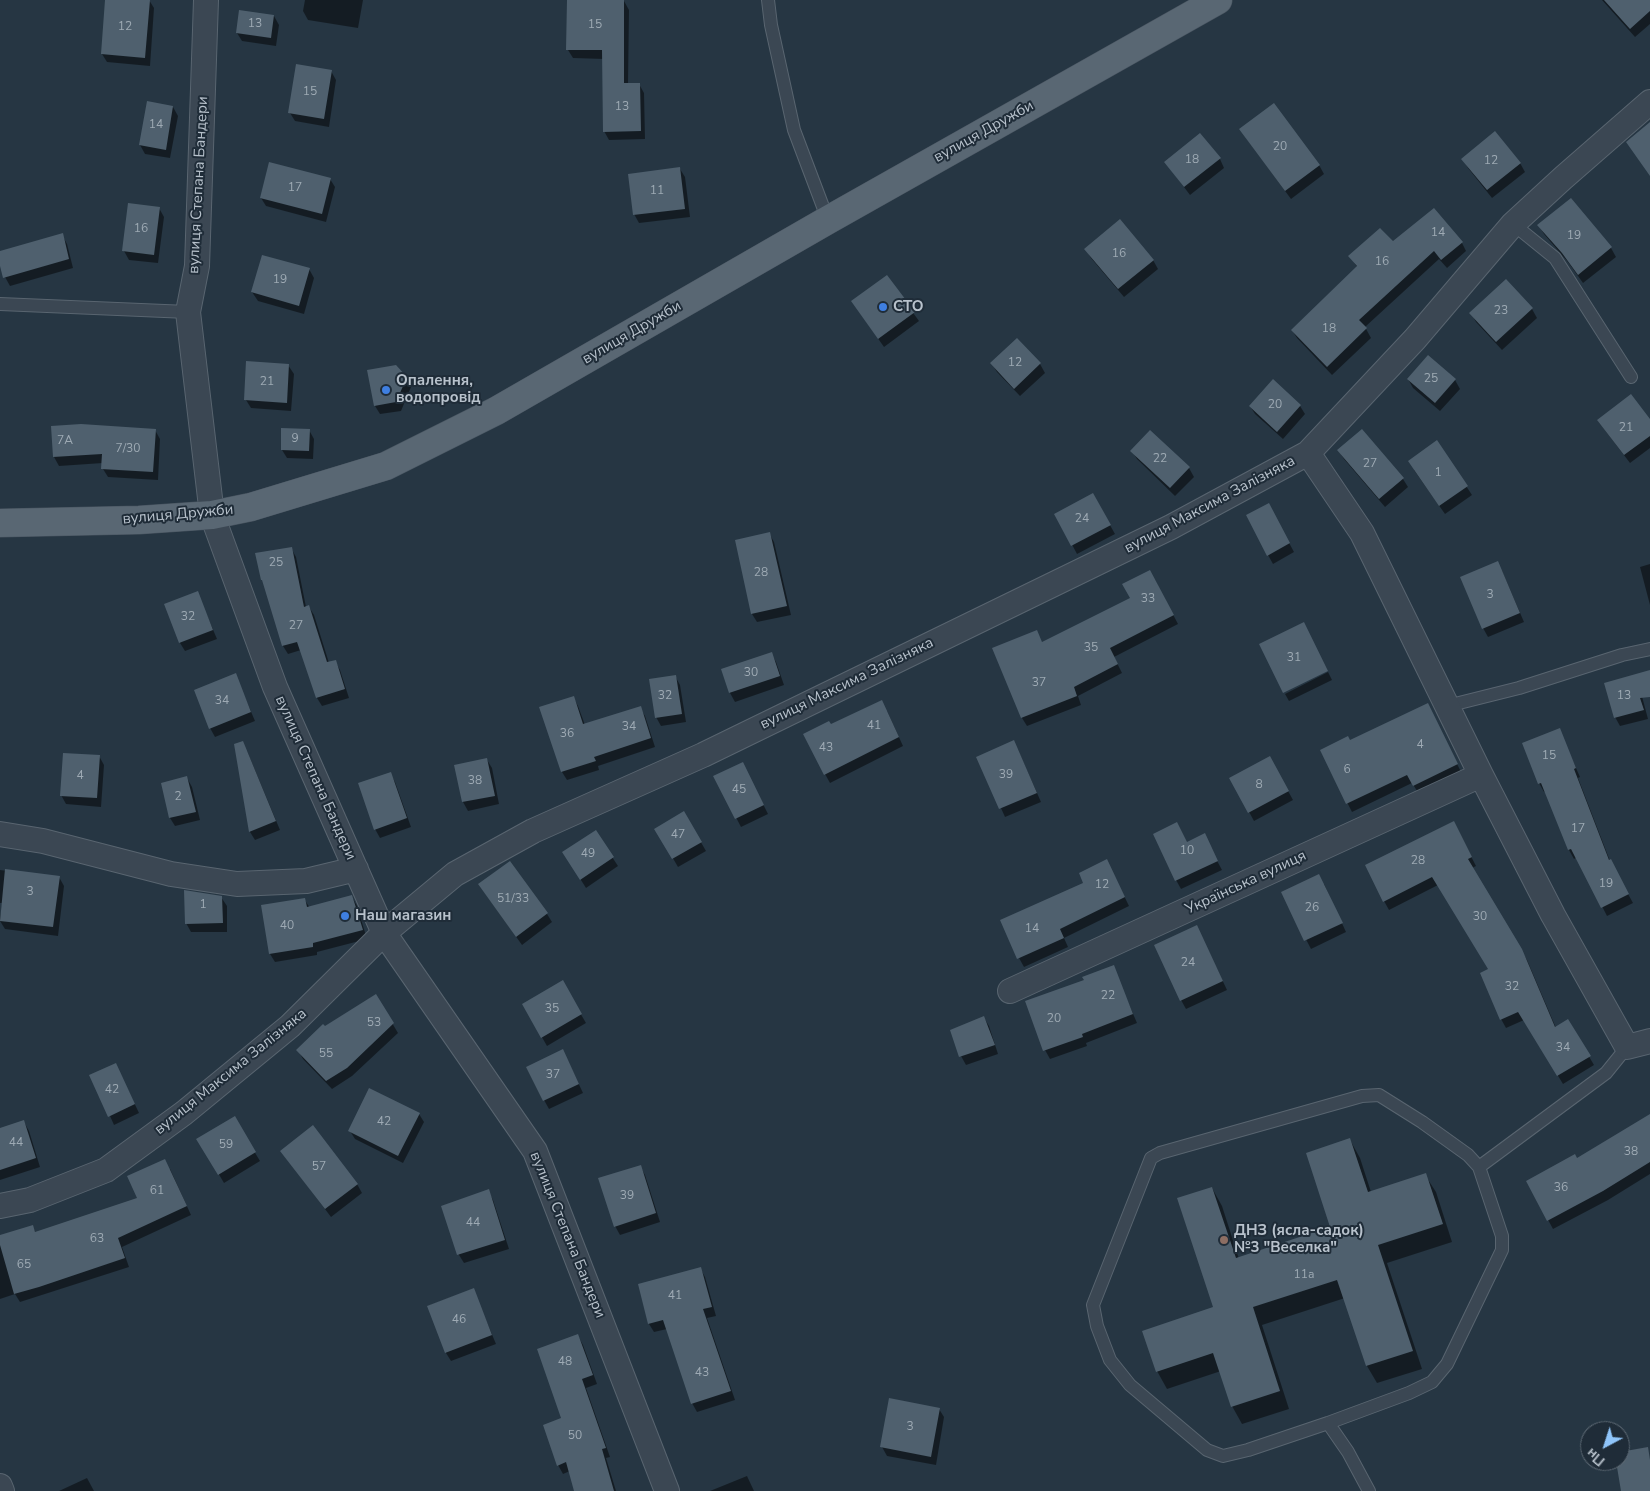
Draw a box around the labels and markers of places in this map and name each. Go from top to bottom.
place label: СТО [893,298,924,316]
marker: СТО [877,301,889,313]
place label: Опалення, водопровід [396,372,480,407]
marker: Опалення, водопровід [380,384,392,396]
place label: Наш магазин [355,907,451,925]
marker: Наш магазин [339,910,351,922]
place label: ДНЗ (ясла-садок) №3 "Веселка" [1234,1222,1364,1257]
marker: ДНЗ (ясла-садок) №3 "Веселка" [1218,1234,1230,1246]

